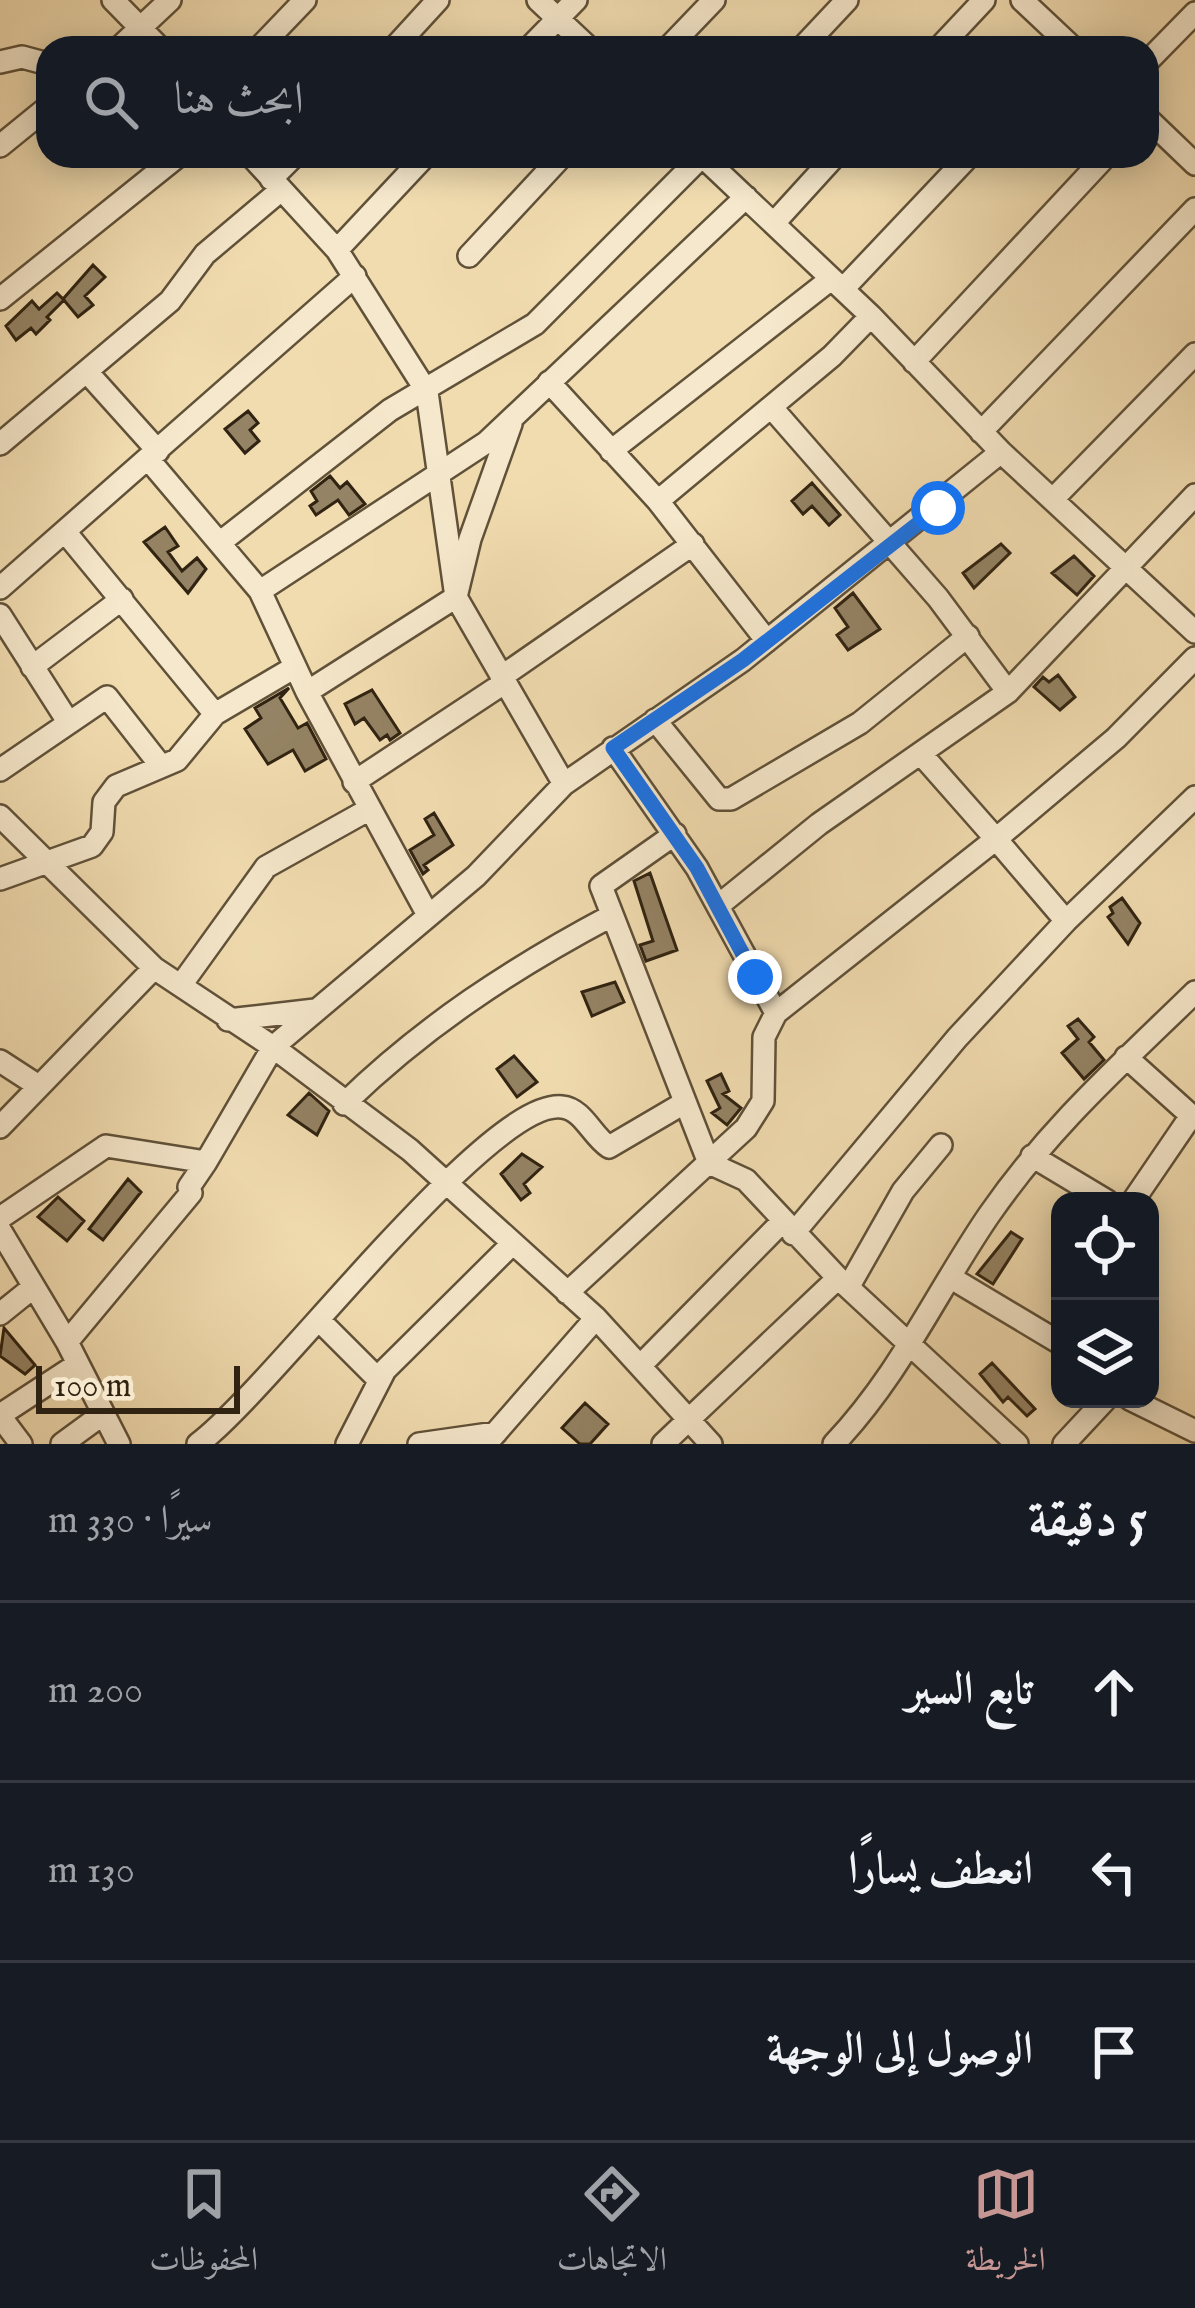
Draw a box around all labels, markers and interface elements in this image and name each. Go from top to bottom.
search box [36,36,1159,168]
icon: search [78,69,144,135]
text: ابحث هنا [174,72,304,129]
route start [911,481,965,535]
route end [728,950,782,1004]
map controls [1051,1192,1159,1408]
button: locate [1051,1192,1159,1300]
button: layers [1051,1300,1159,1408]
scale bar [36,1360,240,1413]
text: 100 m [54,1366,131,1408]
text: 5 دقيقة [1028,1489,1147,1554]
text: سيرًا · 330 m [48,1497,213,1546]
icon: ahead [1081,1659,1147,1725]
text: تابع السير [906,1662,1033,1719]
text: 200 m [48,1667,143,1716]
icon: left [1081,1839,1147,1905]
text: انعطف يسارًا [848,1842,1033,1899]
text: 130 m [48,1847,135,1896]
icon: arrive [1081,2019,1147,2085]
text: الوصول إلى الوجهة [767,2022,1033,2079]
tab: المحفوظات [149,2161,258,2291]
tab: الاتجاهات [557,2161,667,2291]
tab: الخريطة [965,2161,1046,2291]

